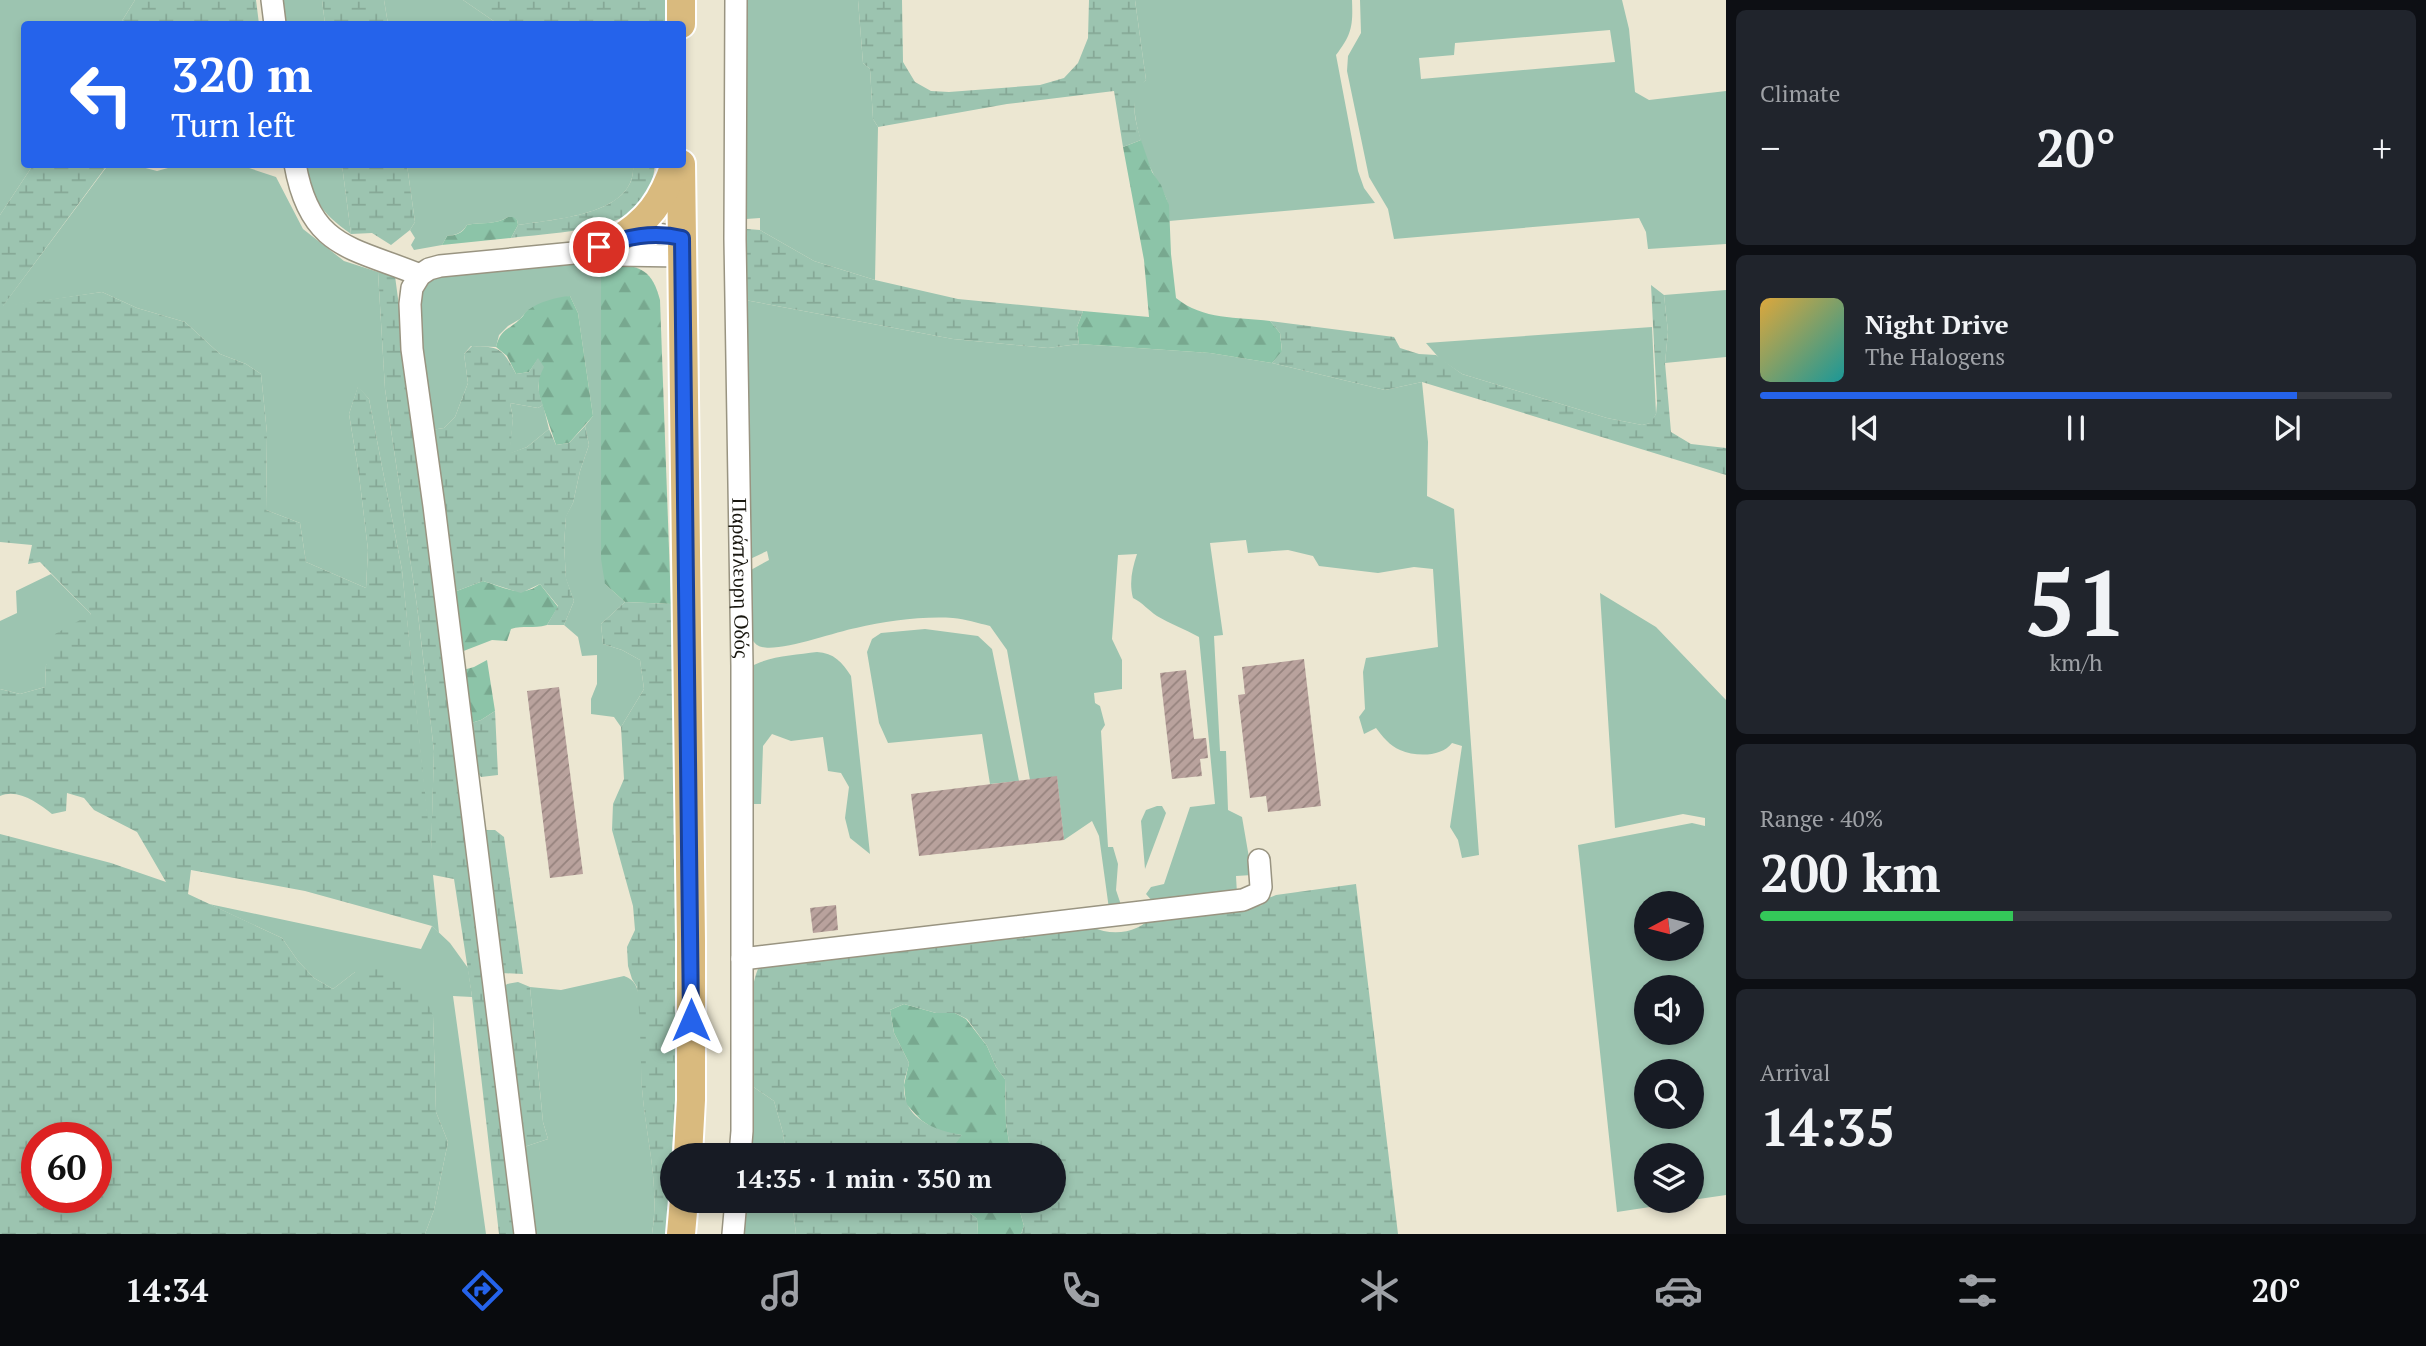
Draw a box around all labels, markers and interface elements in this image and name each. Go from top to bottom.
text: 320 m [171,41,313,106]
icon: left [56,49,147,140]
text: Climate [1760,78,1840,109]
text: Turn left [171,104,295,146]
text: 20° [2036,113,2116,182]
text: − [1760,123,1780,173]
text: + [2372,123,2392,173]
pin [569,217,629,277]
icon: arrive [580,228,618,266]
text: Night Drive [1865,307,2009,341]
text: The Halogens [1865,341,2005,372]
icon: previous [1846,409,1884,447]
icon: pause [2057,409,2095,447]
icon: next [2268,409,2306,447]
street label: Παράπλευρη Οδός [726,497,757,659]
text: 51 [2025,541,2127,662]
text: km/h [2049,647,2103,678]
text: Range · 40% [1760,803,1883,834]
text: 200 km [1760,838,1941,907]
north arrow [1634,891,1704,961]
map controls [1634,891,1704,1213]
button: sound [1634,975,1704,1045]
position arrow [654,983,728,1057]
text: Arrival [1760,1057,1831,1088]
button: search [1634,1059,1704,1129]
text: 14:35 [1760,1092,1895,1161]
speed limit sign: 60 [21,1122,112,1213]
button: layers [1634,1143,1704,1213]
text: 14:35 · 1 min · 350 m [734,1161,992,1195]
icon: directions [458,1266,507,1315]
icon: music [757,1266,806,1315]
icon: phone [1056,1266,1105,1315]
icon: climate [1355,1266,1404,1315]
icon: car [1654,1266,1703,1315]
icon: filters [1953,1266,2002,1315]
text: 14:34 [125,1269,208,1311]
text: 20° [2252,1269,2301,1311]

